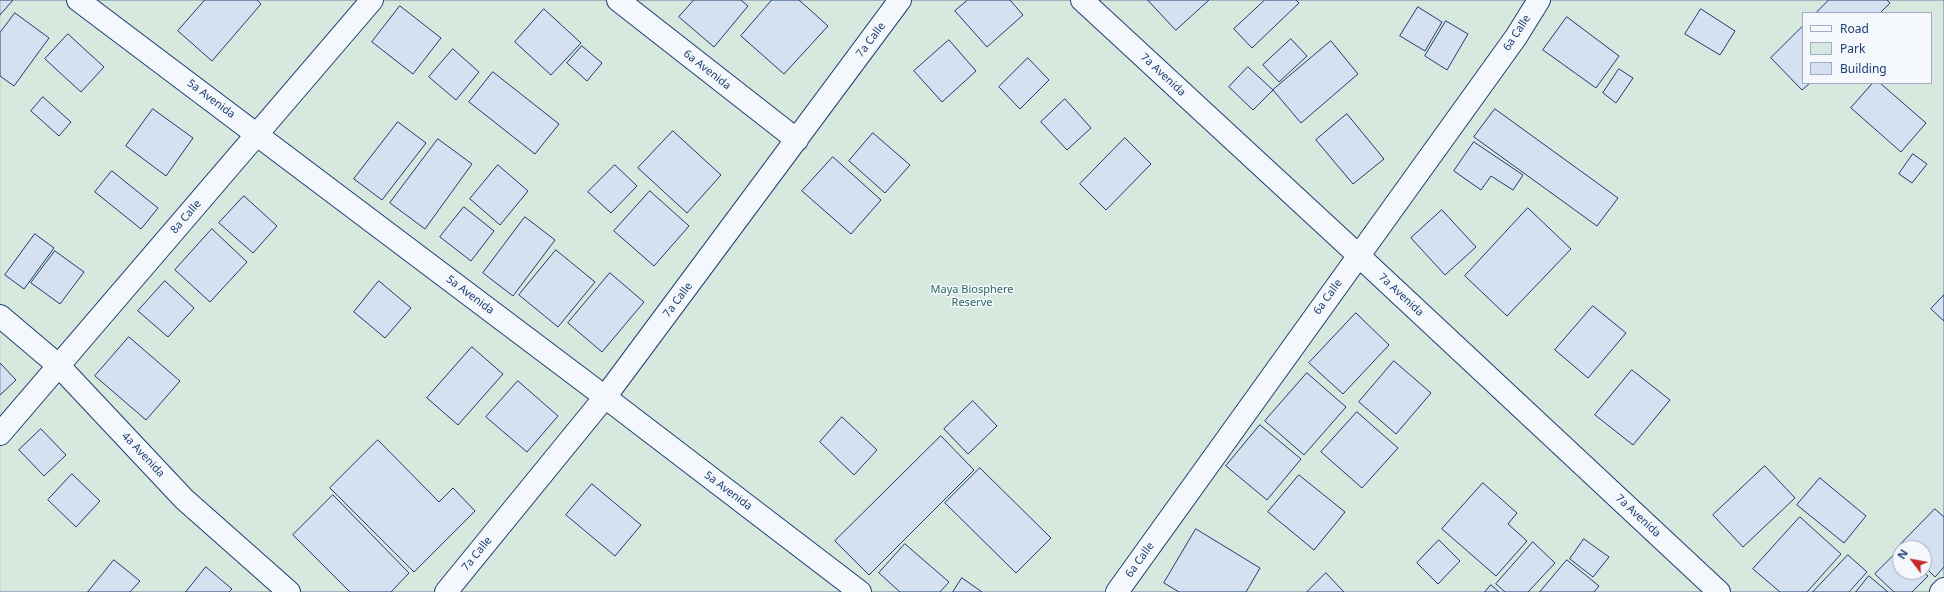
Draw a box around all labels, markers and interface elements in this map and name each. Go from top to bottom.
street label: 6a Calle [1500,12,1534,54]
legend [1802,12,1932,84]
street label: 7a Calle [854,20,888,60]
text: Road [1840,20,1869,37]
text: Park [1840,40,1865,57]
street label: 6a Avenida [681,47,733,93]
street label: 7a Avenida [1138,51,1188,99]
text: Building [1840,60,1887,77]
street label: 5a Avenida [184,77,238,121]
street label: 8a Calle [168,197,204,237]
street label: 7a Avenida [1376,271,1426,319]
street label: 5a Avenida [443,273,497,317]
street label: 6a Calle [1311,277,1345,317]
street label: 7a Calle [661,280,695,320]
park label: Maya Biosphere Reserve [931,283,1013,309]
street label: 4a Avenida [119,430,167,480]
street label: 5a Avenida [701,469,755,513]
street label: 7a Avenida [1613,492,1663,540]
street label: 7a Calle [459,534,495,574]
street label: 6a Calle [1123,540,1157,580]
north arrow [1892,540,1932,580]
text: N [1894,546,1911,562]

